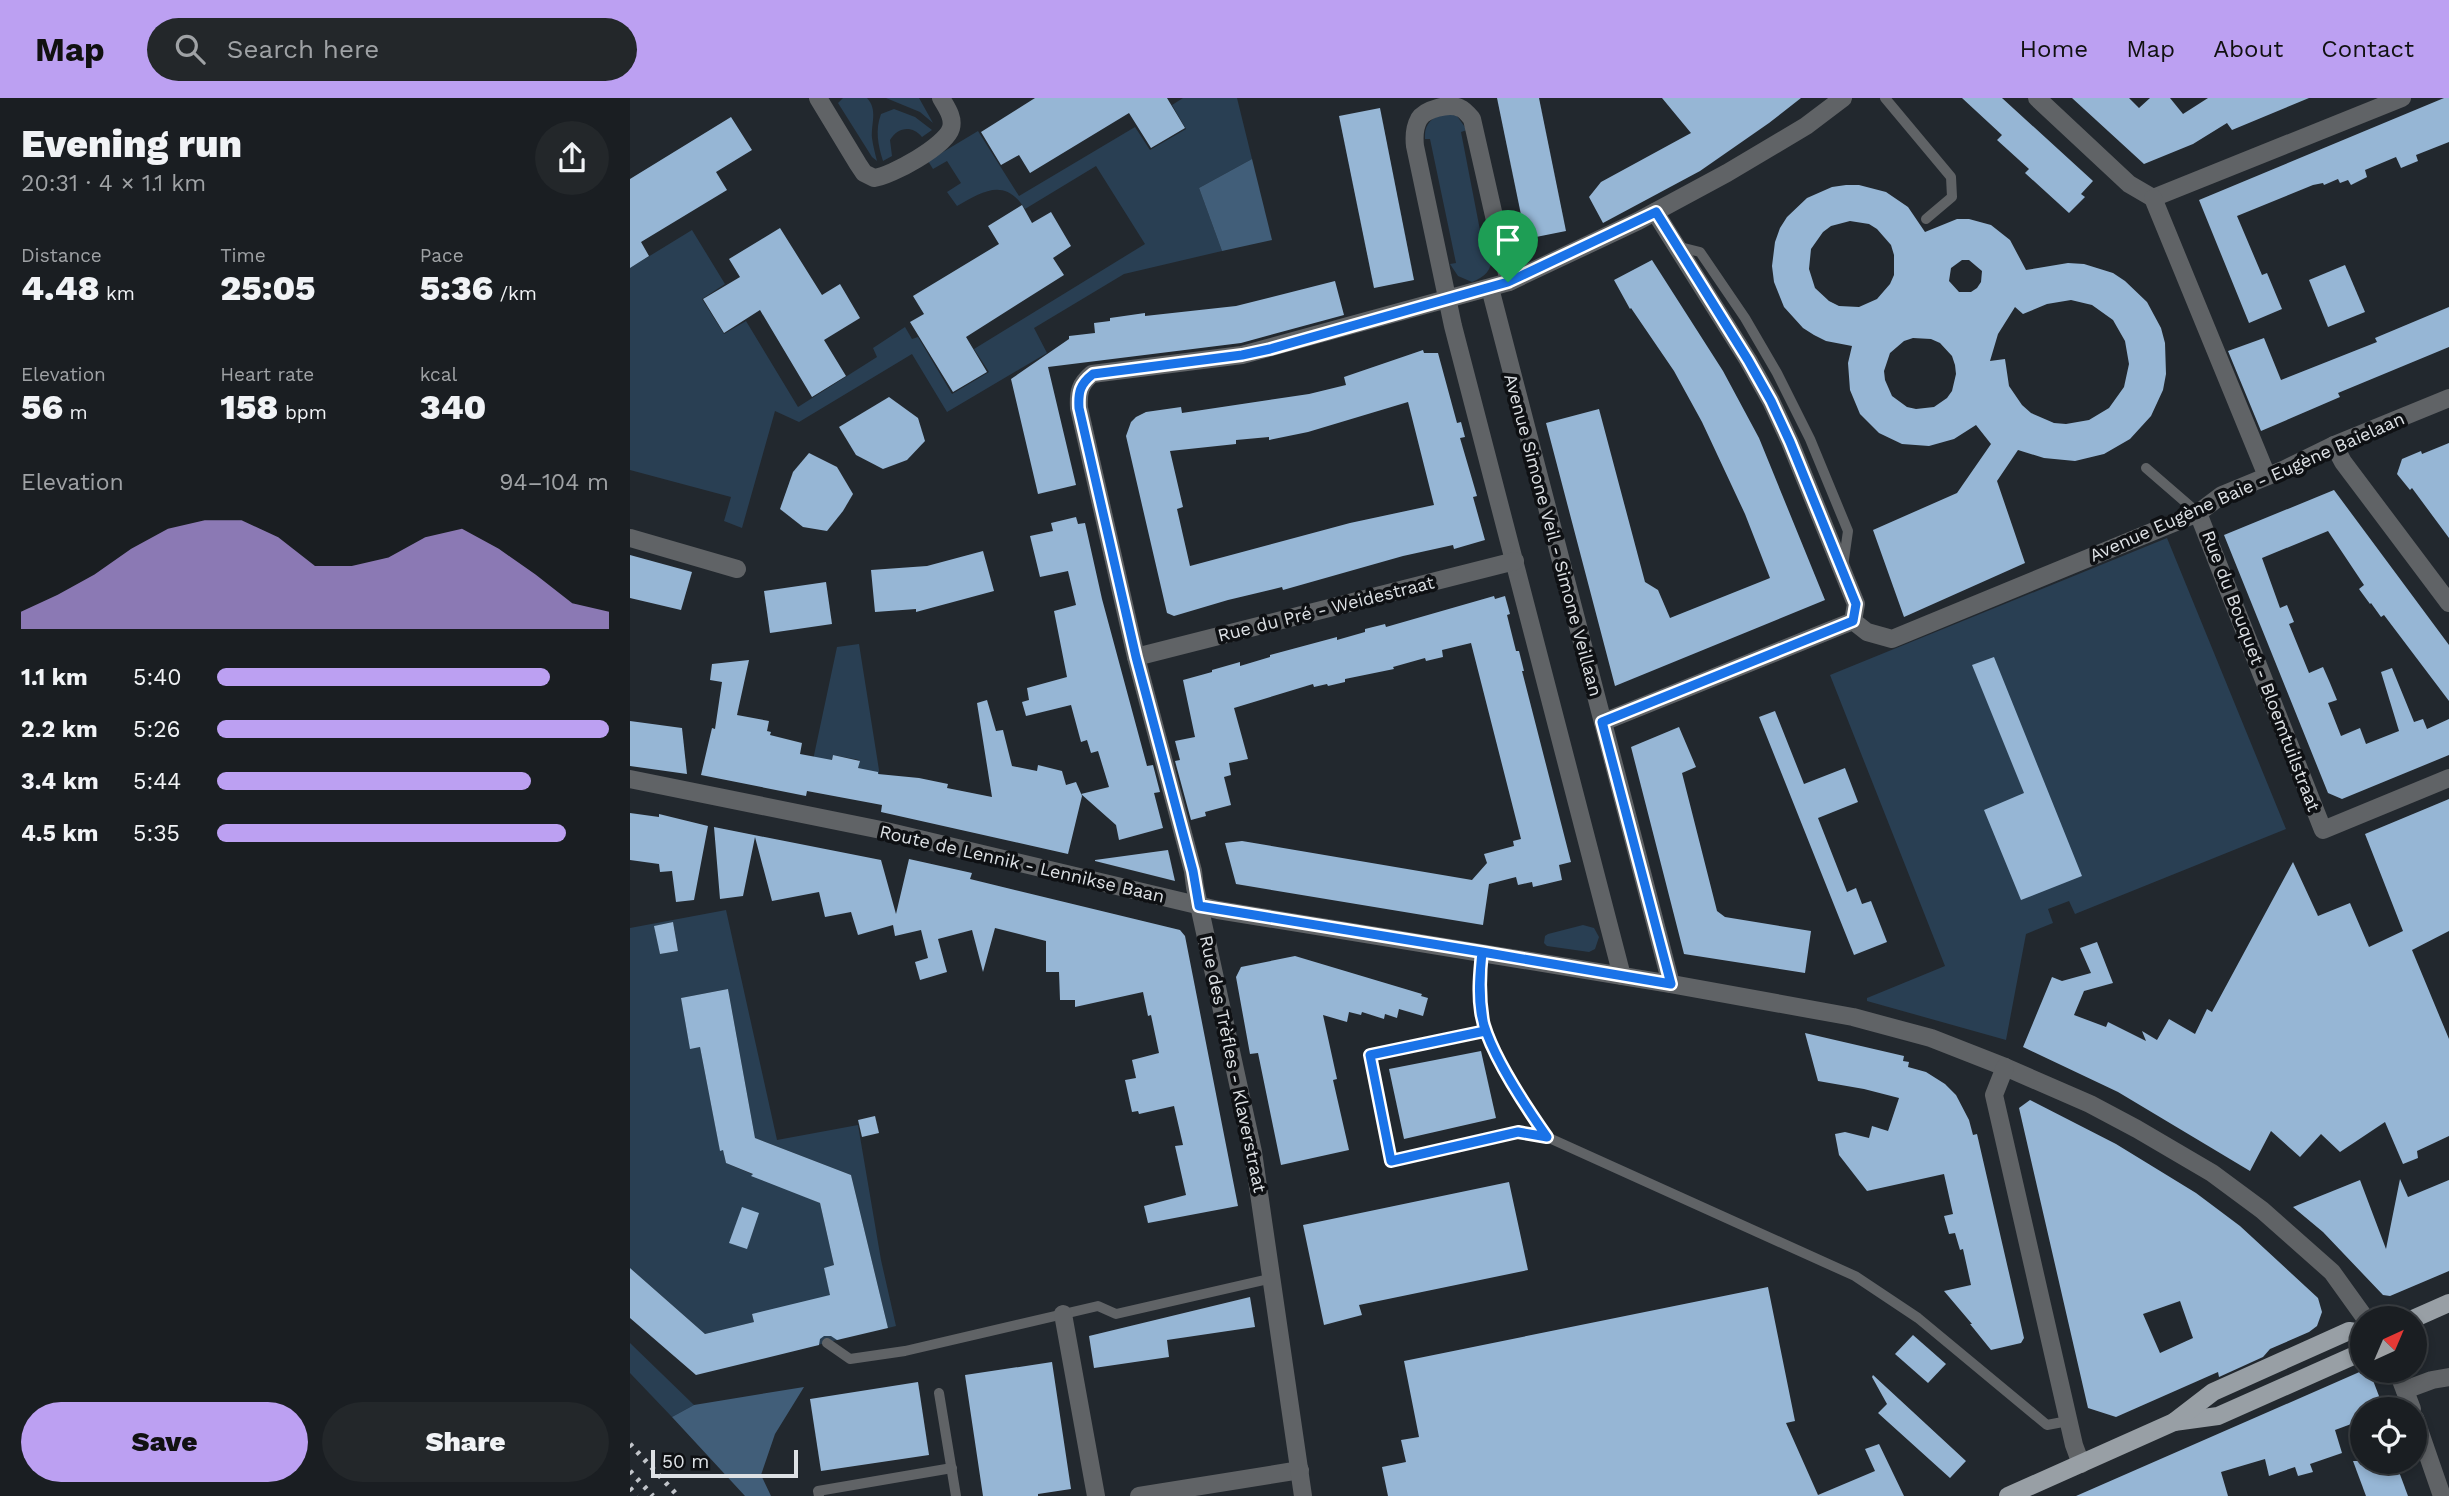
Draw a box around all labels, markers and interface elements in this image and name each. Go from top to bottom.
search box [147,18,637,81]
text: Map [35,30,105,69]
icon: search [171,30,209,68]
text: Search here [227,34,379,64]
text: Home [2020,35,2088,63]
text: Map [2126,35,2175,63]
text: About [2213,35,2283,63]
text: Contact [2321,35,2414,63]
button: share [535,121,609,195]
text: Evening run [21,122,242,166]
text: 20:31 · 4 × 1.1 km [21,170,206,197]
pin [1478,210,1538,282]
icon: arrive [1489,221,1527,259]
text: Distance [21,244,102,267]
text: Time [220,244,266,267]
text: Pace [420,244,464,267]
text: 4.48 [21,267,100,309]
text: 25:05 [220,267,315,309]
text: 5:36 [420,267,493,309]
text: km [100,282,135,305]
text: /km [493,282,537,305]
text: Elevation [21,363,106,386]
text: Heart rate [220,363,314,386]
text: kcal [420,363,457,386]
street label: Avenue Simone Veil - Simone Veillaan [1500,371,1607,699]
text: 56 [21,386,63,428]
text: 158 [220,386,278,428]
text: 340 [420,386,486,428]
text: m [63,401,88,424]
text: bpm [278,401,327,424]
street label: Avenue Eugène Baie - Eugène Baielaan [2086,407,2407,566]
text: Elevation [21,469,124,496]
text: 94–104 m [499,469,609,496]
street label: Rue du Bouquet - Bloemtuilstraat [2198,527,2325,815]
street label: Rue du Pré - Weidestraat [1215,571,1437,646]
text: 1.1 km [21,664,88,691]
text: 5:40 [133,664,182,691]
text: 2.2 km [21,716,98,743]
text: 5:26 [133,716,181,743]
text: 3.4 km [21,768,99,795]
text: 5:44 [133,768,181,795]
text: 4.5 km [21,820,98,847]
text: 5:35 [133,820,180,847]
street label: Route de Lennik - Lennikse Baan [878,820,1167,907]
street label: Rue des Trèfles - Klaverstraat [1196,933,1271,1195]
north arrow [2350,1306,2427,1382]
map controls [2350,1306,2427,1474]
button: locate [2350,1397,2427,1474]
button: Save [21,1402,308,1482]
button: Share [322,1402,609,1482]
scale bar [651,1447,798,1479]
text: 50 m [662,1450,709,1473]

